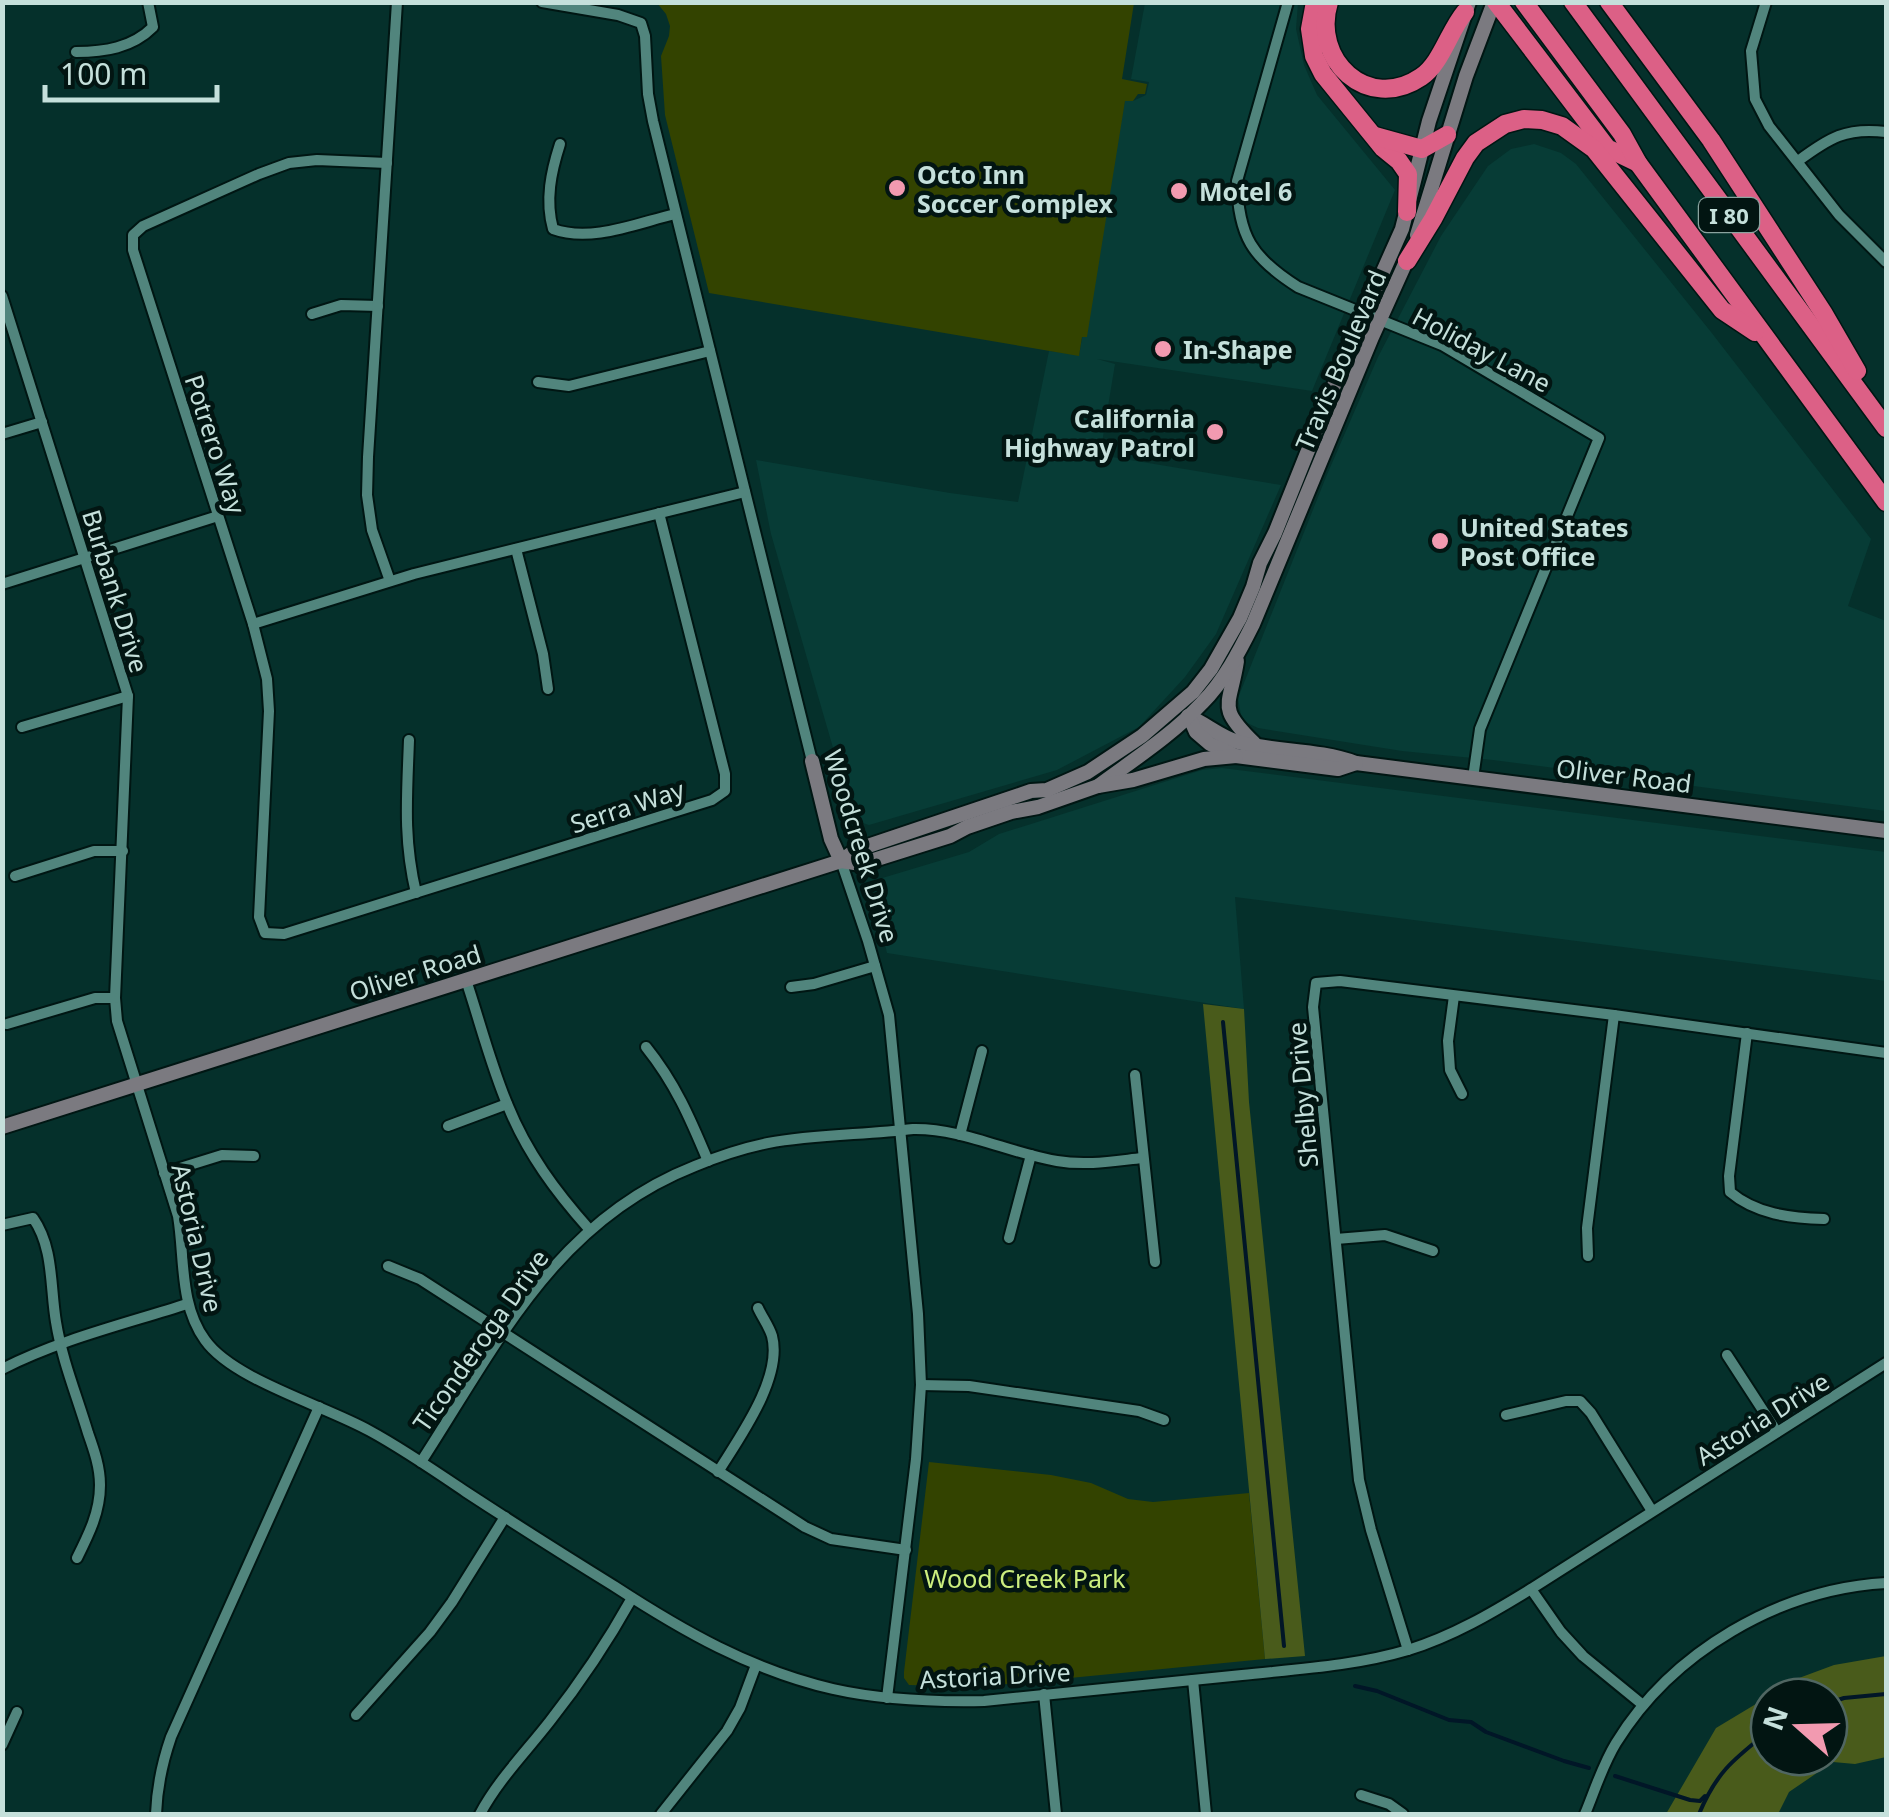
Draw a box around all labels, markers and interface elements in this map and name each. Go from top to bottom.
scale bar [45,40,218,102]
text: 100 m [60,53,147,94]
place label: Octo Inn Soccer Complex [917,157,1114,220]
place label: Motel 6 [1199,174,1292,208]
marker: Octo Inn Soccer Complex [886,177,908,199]
marker: Motel 6 [1168,180,1190,202]
road number: I 80 [1699,198,1759,232]
street label: Travis Boulevard [1287,265,1393,455]
street label: Holiday Lane [1407,298,1557,400]
place label: In-Shape [1183,332,1293,366]
marker: In-Shape [1152,338,1174,360]
street label: Potrero Way [178,370,255,518]
place label: California Highway Patrol [1004,401,1195,464]
marker: California Highway Patrol [1204,421,1226,443]
street label: Burbank Drive [75,505,157,677]
place label: United States Post Office [1460,510,1629,573]
marker: United States Post Office [1429,530,1451,552]
street label: Woodcreek Drive [816,745,908,947]
street label: Oliver Road [1554,750,1694,800]
street label: Serra Way [566,772,689,840]
street label: Oliver Road [345,936,485,1008]
street label: Shelby Drive [1279,1021,1325,1169]
street label: Astoria Drive [164,1160,232,1316]
street label: Ticonderoga Drive [404,1242,556,1438]
street label: Astoria Drive [1689,1364,1835,1472]
park label: Wood Creek Park [924,1561,1126,1595]
street label: Astoria Drive [919,1654,1071,1696]
north arrow [1749,1677,1849,1777]
text: N [1753,1701,1796,1735]

